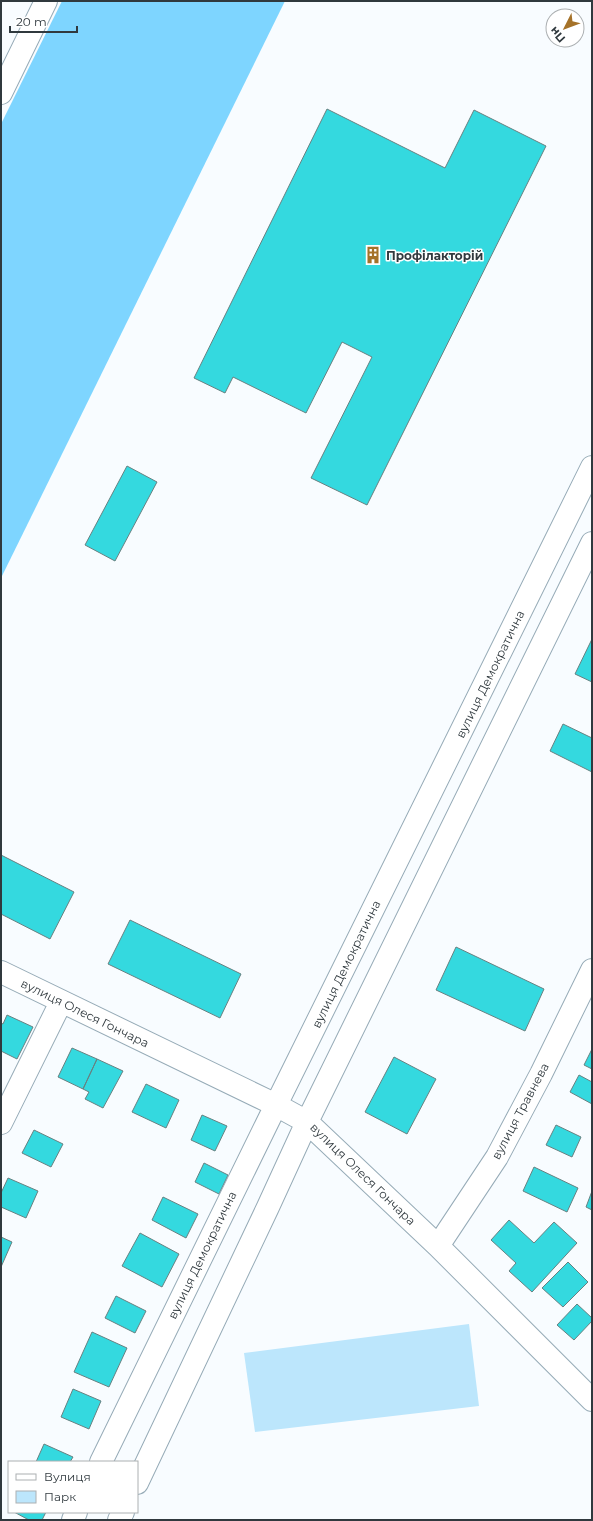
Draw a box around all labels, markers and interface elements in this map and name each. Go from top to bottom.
scale bar [10,8,77,34]
north arrow [545,8,585,48]
text: 20 m [16,14,47,29]
text: Пн [547,24,568,46]
building icon: Профілакторій [363,245,383,265]
place label: Профілакторій [386,248,483,263]
street label: вулиця Демократична [452,608,528,740]
street label: вулиця Демократична [308,898,384,1030]
street label: вулиця Олеся Гончара [18,975,152,1051]
street label: вулиця Травнева [488,1060,552,1162]
street label: вулиця Олеся Гончара [307,1120,419,1228]
street label: вулиця Демократична [164,1189,240,1321]
legend [8,1461,138,1513]
text: Вулиця [44,1469,91,1484]
text: Парк [44,1489,76,1504]

